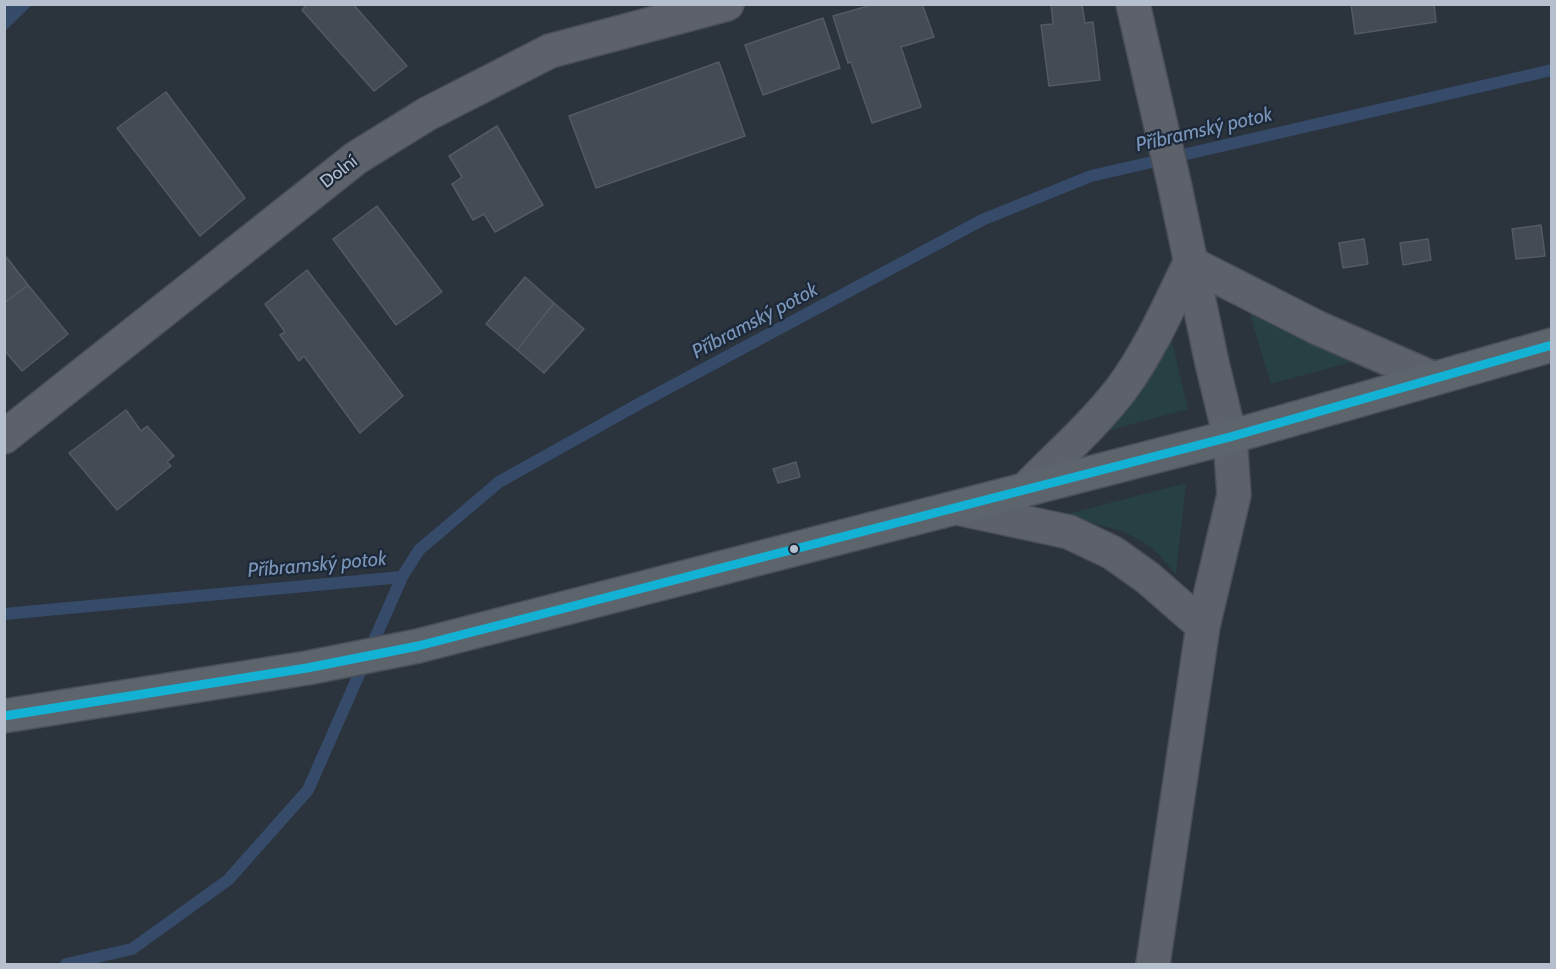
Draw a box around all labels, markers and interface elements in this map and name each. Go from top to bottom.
water label: Příbramský potok [1133,103,1275,157]
street label: Dolní [316,151,362,193]
water label: Příbramský potok [688,278,822,364]
unlabelled marker [788,543,800,555]
water label: Příbramský potok [246,547,388,583]

